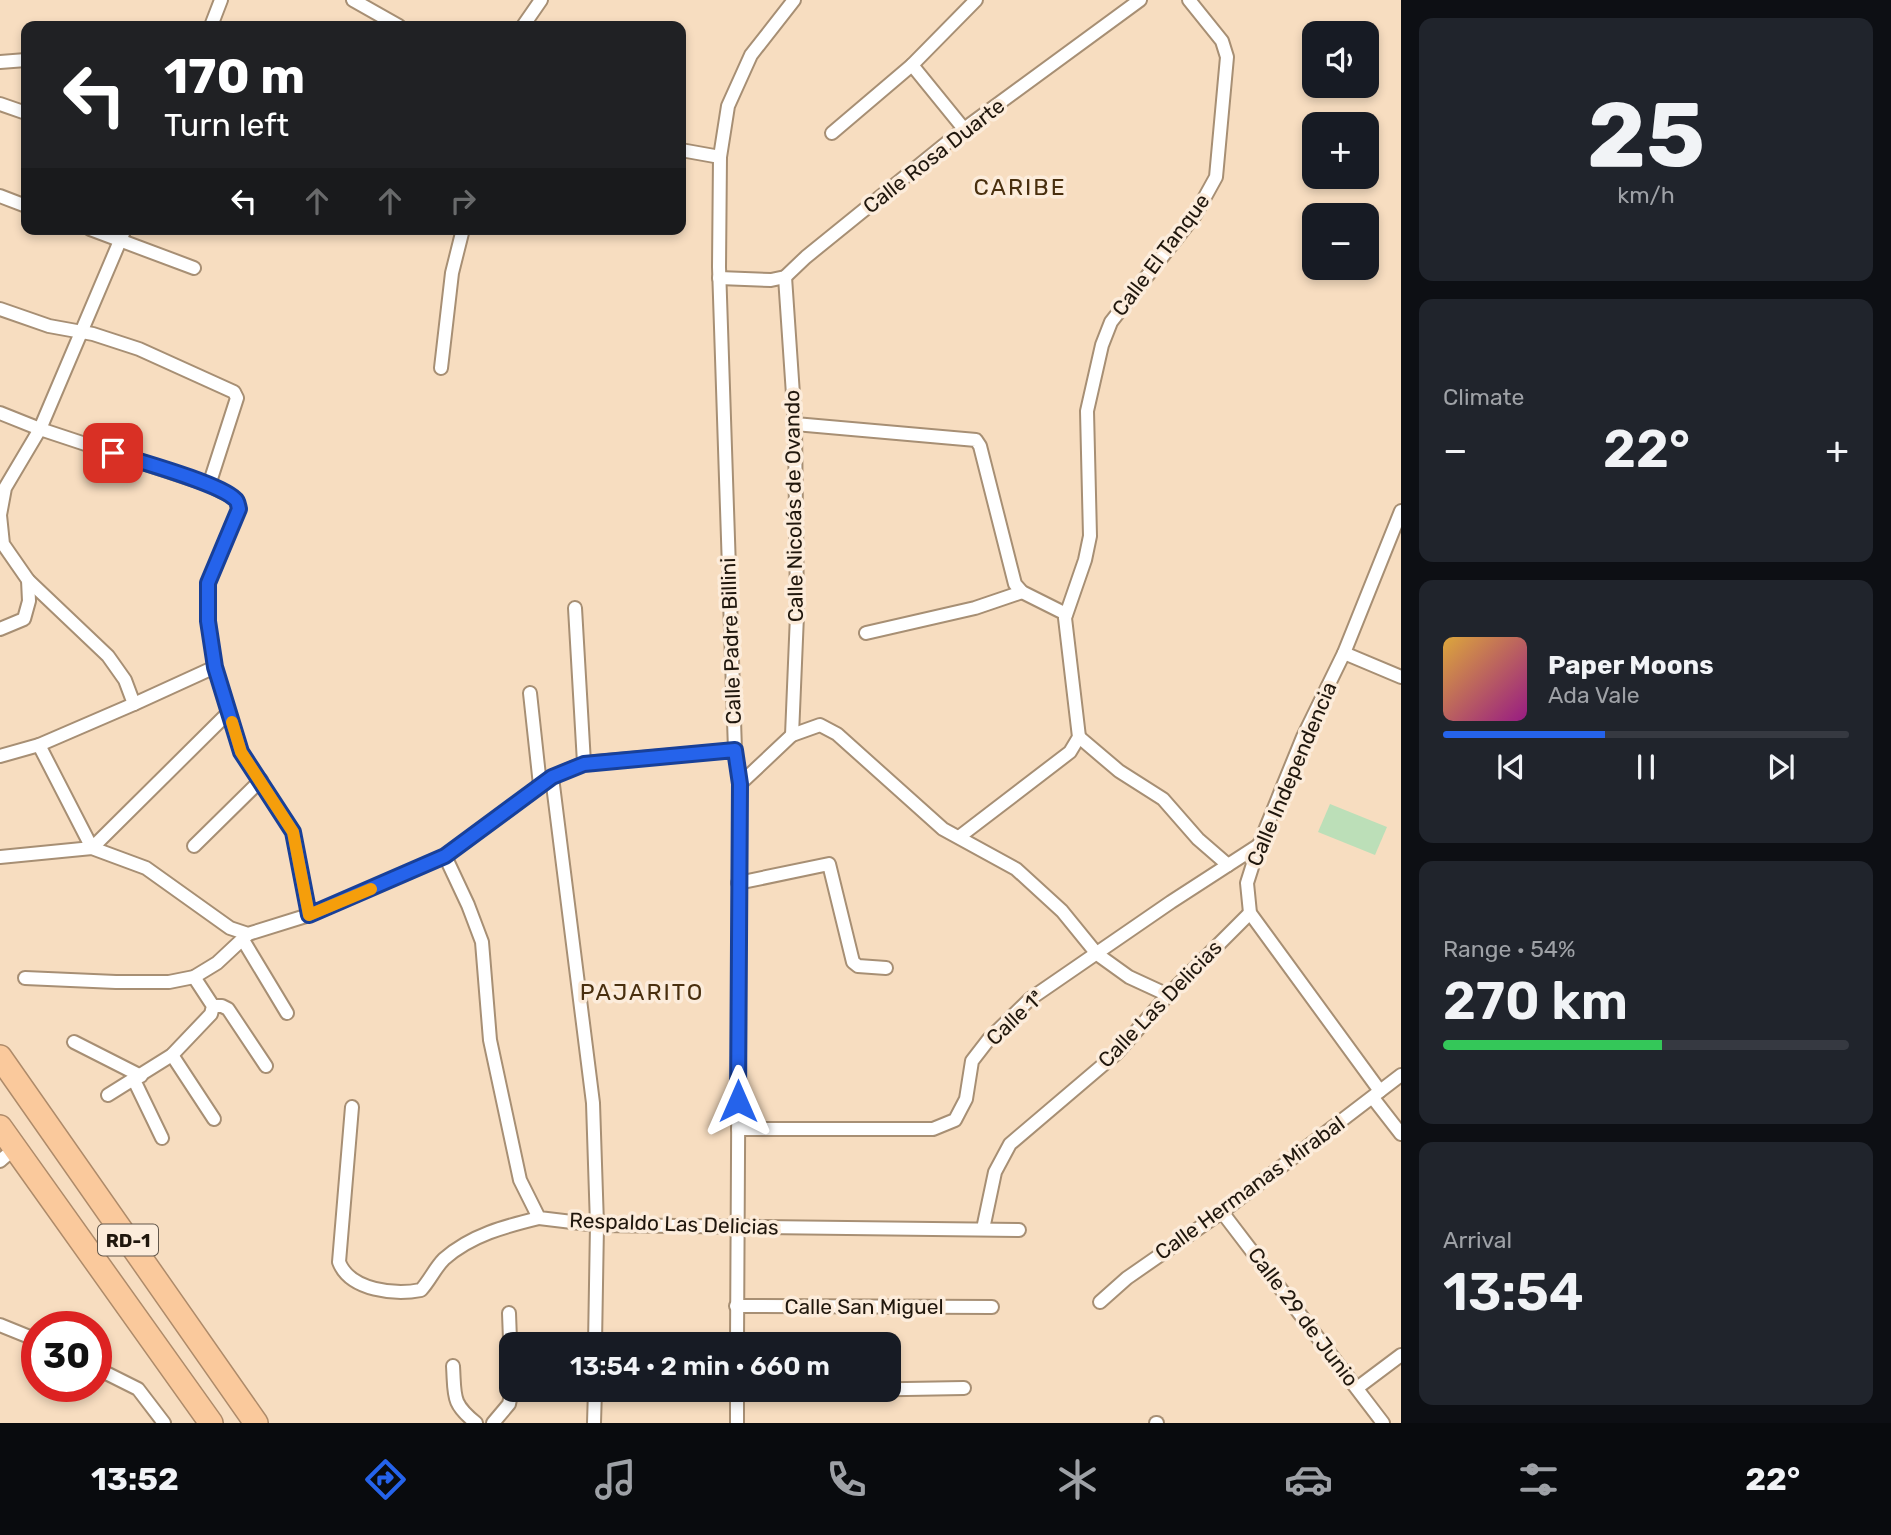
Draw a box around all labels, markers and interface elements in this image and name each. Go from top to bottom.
map controls [1302,21,1379,280]
button: sound [1302,21,1379,98]
text: 170 m [164,47,305,105]
icon: left [49,49,140,140]
text: 25 [1587,81,1705,189]
street label: Calle Rosa Duarte [858,93,1009,219]
text: Turn left [164,106,289,144]
button: + [1302,112,1379,189]
district label: CARIBE [973,173,1067,201]
text: km/h [1617,181,1675,209]
icon: left [225,182,263,220]
icon: ahead [298,182,336,220]
icon: ahead [371,182,409,220]
icon: right [444,182,482,220]
street label: Calle El Tanque [1107,189,1215,321]
button: − [1302,203,1379,280]
text: Climate [1443,383,1524,411]
street label: Calle Nicolás de Ovando [779,390,808,622]
text: 22° [1603,418,1690,480]
pin [83,423,143,483]
text: − [1443,427,1468,473]
text: + [1825,427,1849,473]
icon: arrive [94,434,132,472]
street label: Calle Padre Billini [715,557,746,725]
text: Paper Moons [1548,650,1714,681]
street label: Calle Independencia [1241,678,1342,870]
text: Ada Vale [1548,681,1640,709]
icon: previous [1492,748,1530,786]
icon: pause [1627,748,1665,786]
icon: next [1762,748,1800,786]
street label: Calle Las Delicias [1093,935,1227,1073]
text: Range · 54% [1443,935,1576,963]
text: 270 km [1443,970,1628,1032]
district label: PAJARITO [580,978,704,1006]
street label: Calle 1ª [981,985,1049,1050]
position arrow [701,1064,775,1138]
street label: Calle Hermanas Mirabal [1150,1110,1349,1265]
street label: Respaldo Las Delicias [569,1207,779,1240]
road number: RD-1 [98,1224,158,1256]
text: Arrival [1443,1226,1512,1254]
street label: Calle 29 de Junio [1243,1242,1364,1391]
text: 13:54 [1443,1261,1584,1323]
street label: Calle San Miguel [784,1294,944,1319]
speed limit sign: 30 [21,1311,112,1402]
text: 13:54 · 2 min · 660 m [570,1351,830,1382]
icon: directions [361,1455,410,1504]
icon: music [591,1455,640,1504]
icon: phone [822,1455,871,1504]
icon: climate [1053,1455,1102,1504]
icon: car [1284,1455,1333,1504]
icon: filters [1514,1455,1563,1504]
text: 13:52 [91,1460,179,1498]
text: 22° [1745,1460,1800,1498]

